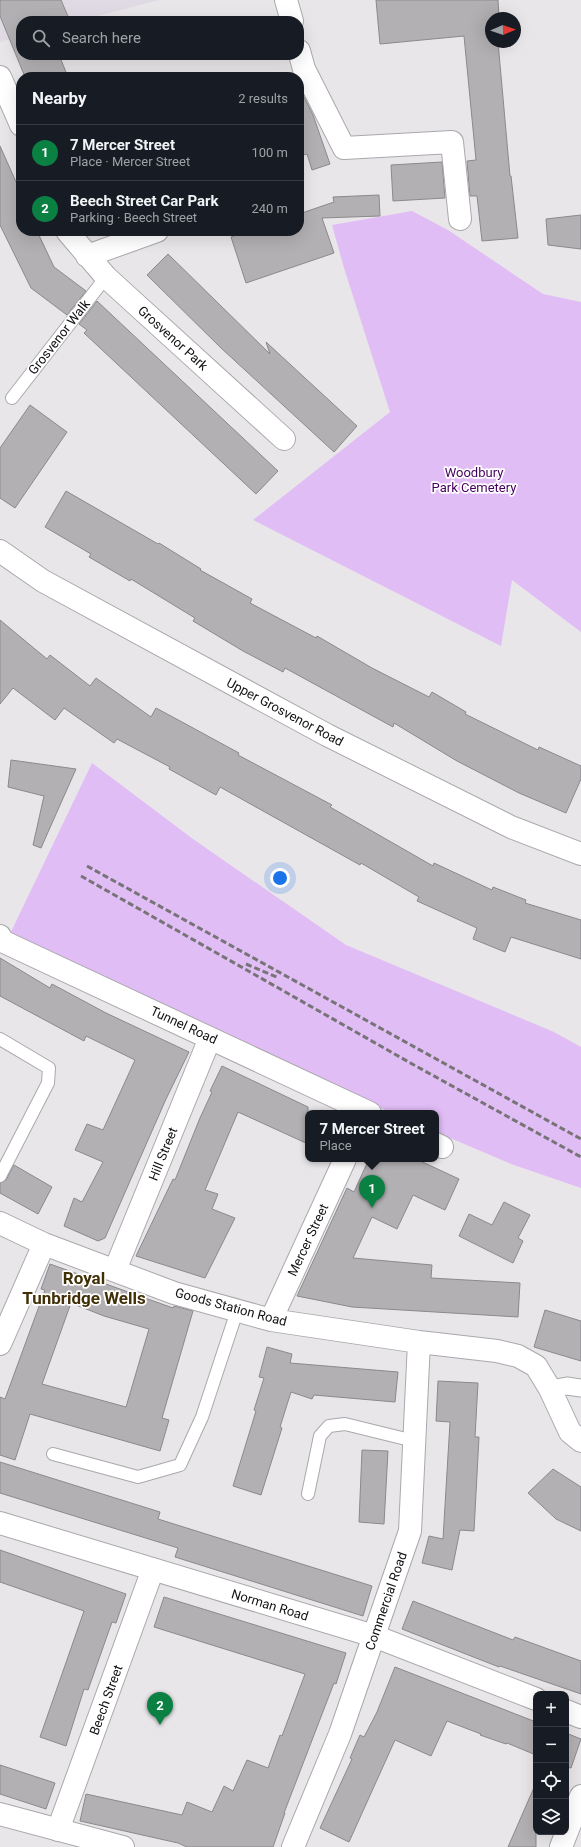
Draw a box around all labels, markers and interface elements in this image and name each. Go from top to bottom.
north arrow [485,12,521,48]
search box [16,16,304,60]
icon: search [30,27,52,49]
text: Search here [62,29,141,47]
text: Nearby [32,88,87,108]
text: 2 results [238,91,288,106]
text: 7 Mercer Street [70,136,175,154]
text: 1 [41,145,49,160]
text: 100 m [251,145,288,160]
text: Place · Mercer Street [70,154,190,169]
text: Beech Street Car Park [70,192,219,210]
text: 2 [41,201,49,216]
text: 240 m [251,201,288,216]
text: Parking · Beech Street [70,210,197,225]
street label: Grosvenor Walk [25,296,93,377]
street label: Grosvenor Park [135,303,211,374]
park label: Woodbury Park Cemetery [432,465,516,495]
street label: Upper Grosvenor Road [224,675,346,749]
your location [270,868,290,888]
street label: Tunnel Road [148,1003,220,1047]
popup [305,1110,439,1162]
text: 7 Mercer Street [320,1120,425,1138]
street label: Hill Street [146,1125,180,1183]
text: Place [320,1138,352,1153]
pin: 1 [359,1175,385,1208]
street label: Mercer Street [285,1201,331,1279]
district label: Royal Tunbridge Wells [22,1268,146,1308]
street label: Goods Station Road [173,1285,289,1329]
street label: Commercial Road [362,1550,410,1652]
street label: Norman Road [230,1586,310,1624]
street label: Beech Street [86,1663,126,1737]
map controls [533,1691,569,1835]
button: + [533,1691,569,1727]
pin: 2 [147,1692,173,1725]
button: − [533,1727,569,1763]
button: locate [533,1763,569,1799]
button: layers [533,1799,569,1835]

